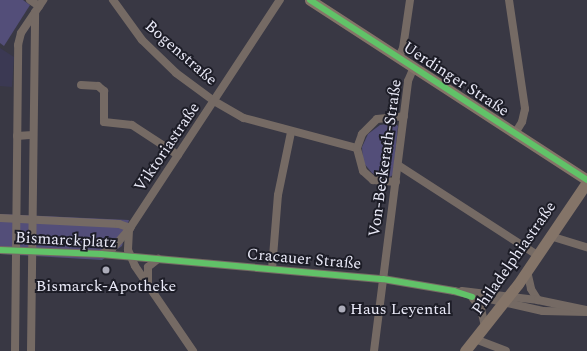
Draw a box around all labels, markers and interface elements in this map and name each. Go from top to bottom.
street label: Bogenstraße [141,16,221,90]
street label: Uerdinger Straße [399,38,513,120]
street label: Von-Beckerath-Straße [364,78,406,238]
street label: Viktoriastraße [130,99,204,195]
street label: Philadelphiastraße [468,198,560,318]
street label: Bismarckplatz [15,228,117,252]
street label: Cracauer Straße [246,244,362,274]
marker: Bismarck-Apotheke [101,265,111,275]
place label: Bismarck-Apotheke [36,276,176,296]
place label: Haus Leyental [350,299,451,319]
marker: Haus Leyental [337,304,347,314]

